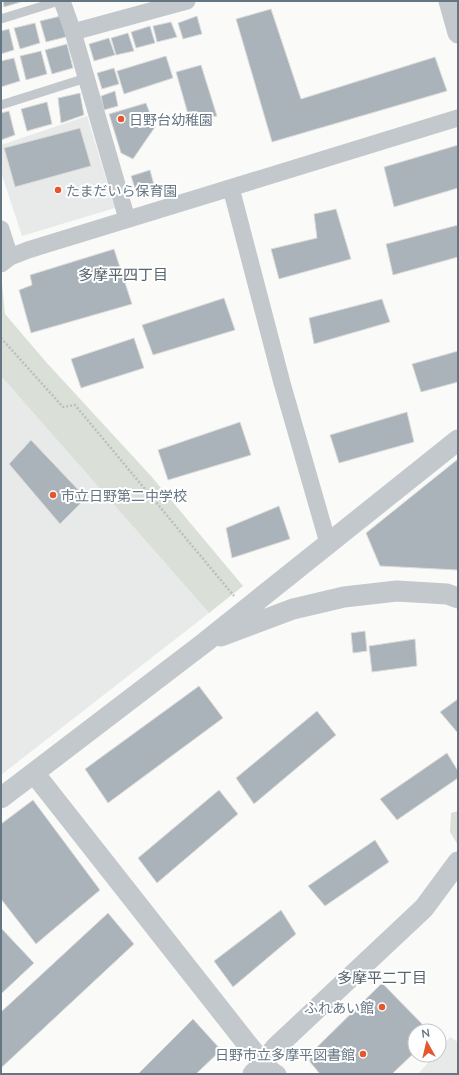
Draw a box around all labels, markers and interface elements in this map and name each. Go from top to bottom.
place label: 日野台幼稚園 [129,111,213,128]
marker: 日野台幼稚園 [116,114,126,124]
place label: たまだいら保育園 [66,182,178,199]
marker: たまだいら保育園 [53,185,63,195]
district label: 多摩平四丁目 [78,265,168,283]
place label: 市立日野第二中学校 [61,487,187,504]
marker: 市立日野第二中学校 [48,490,58,500]
district label: 多摩平二丁目 [337,968,427,986]
place label: ふれあい館 [304,999,374,1016]
marker: ふれあい館 [377,1002,387,1012]
north arrow [407,1023,447,1063]
text: N [420,1026,431,1040]
place label: 日野市立多摩平図書館 [215,1046,355,1063]
marker: 日野市立多摩平図書館 [358,1049,368,1059]

